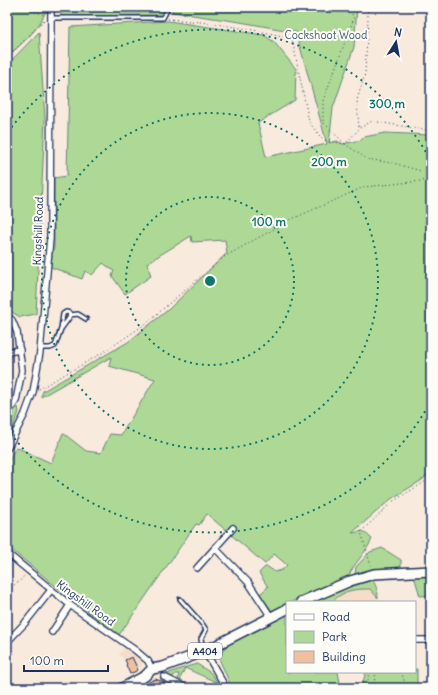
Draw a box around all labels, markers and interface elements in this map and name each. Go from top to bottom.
north arrow [376,22,416,62]
text: N [393,25,403,40]
park label: Cockshoot Wood [285,28,368,42]
text: 300 m [369,96,405,111]
text: 200 m [311,154,347,169]
street label: Kingshill Road [30,196,46,266]
text: 100 m [252,214,286,229]
centre of rings [203,274,217,288]
street label: Kingshill Road [54,577,118,629]
legend [286,601,416,673]
text: Road [322,609,350,624]
text: Park [322,629,347,644]
road number: A404 [188,643,222,659]
scale bar [24,647,108,673]
text: Building [322,649,366,664]
text: 100 m [30,653,64,668]

